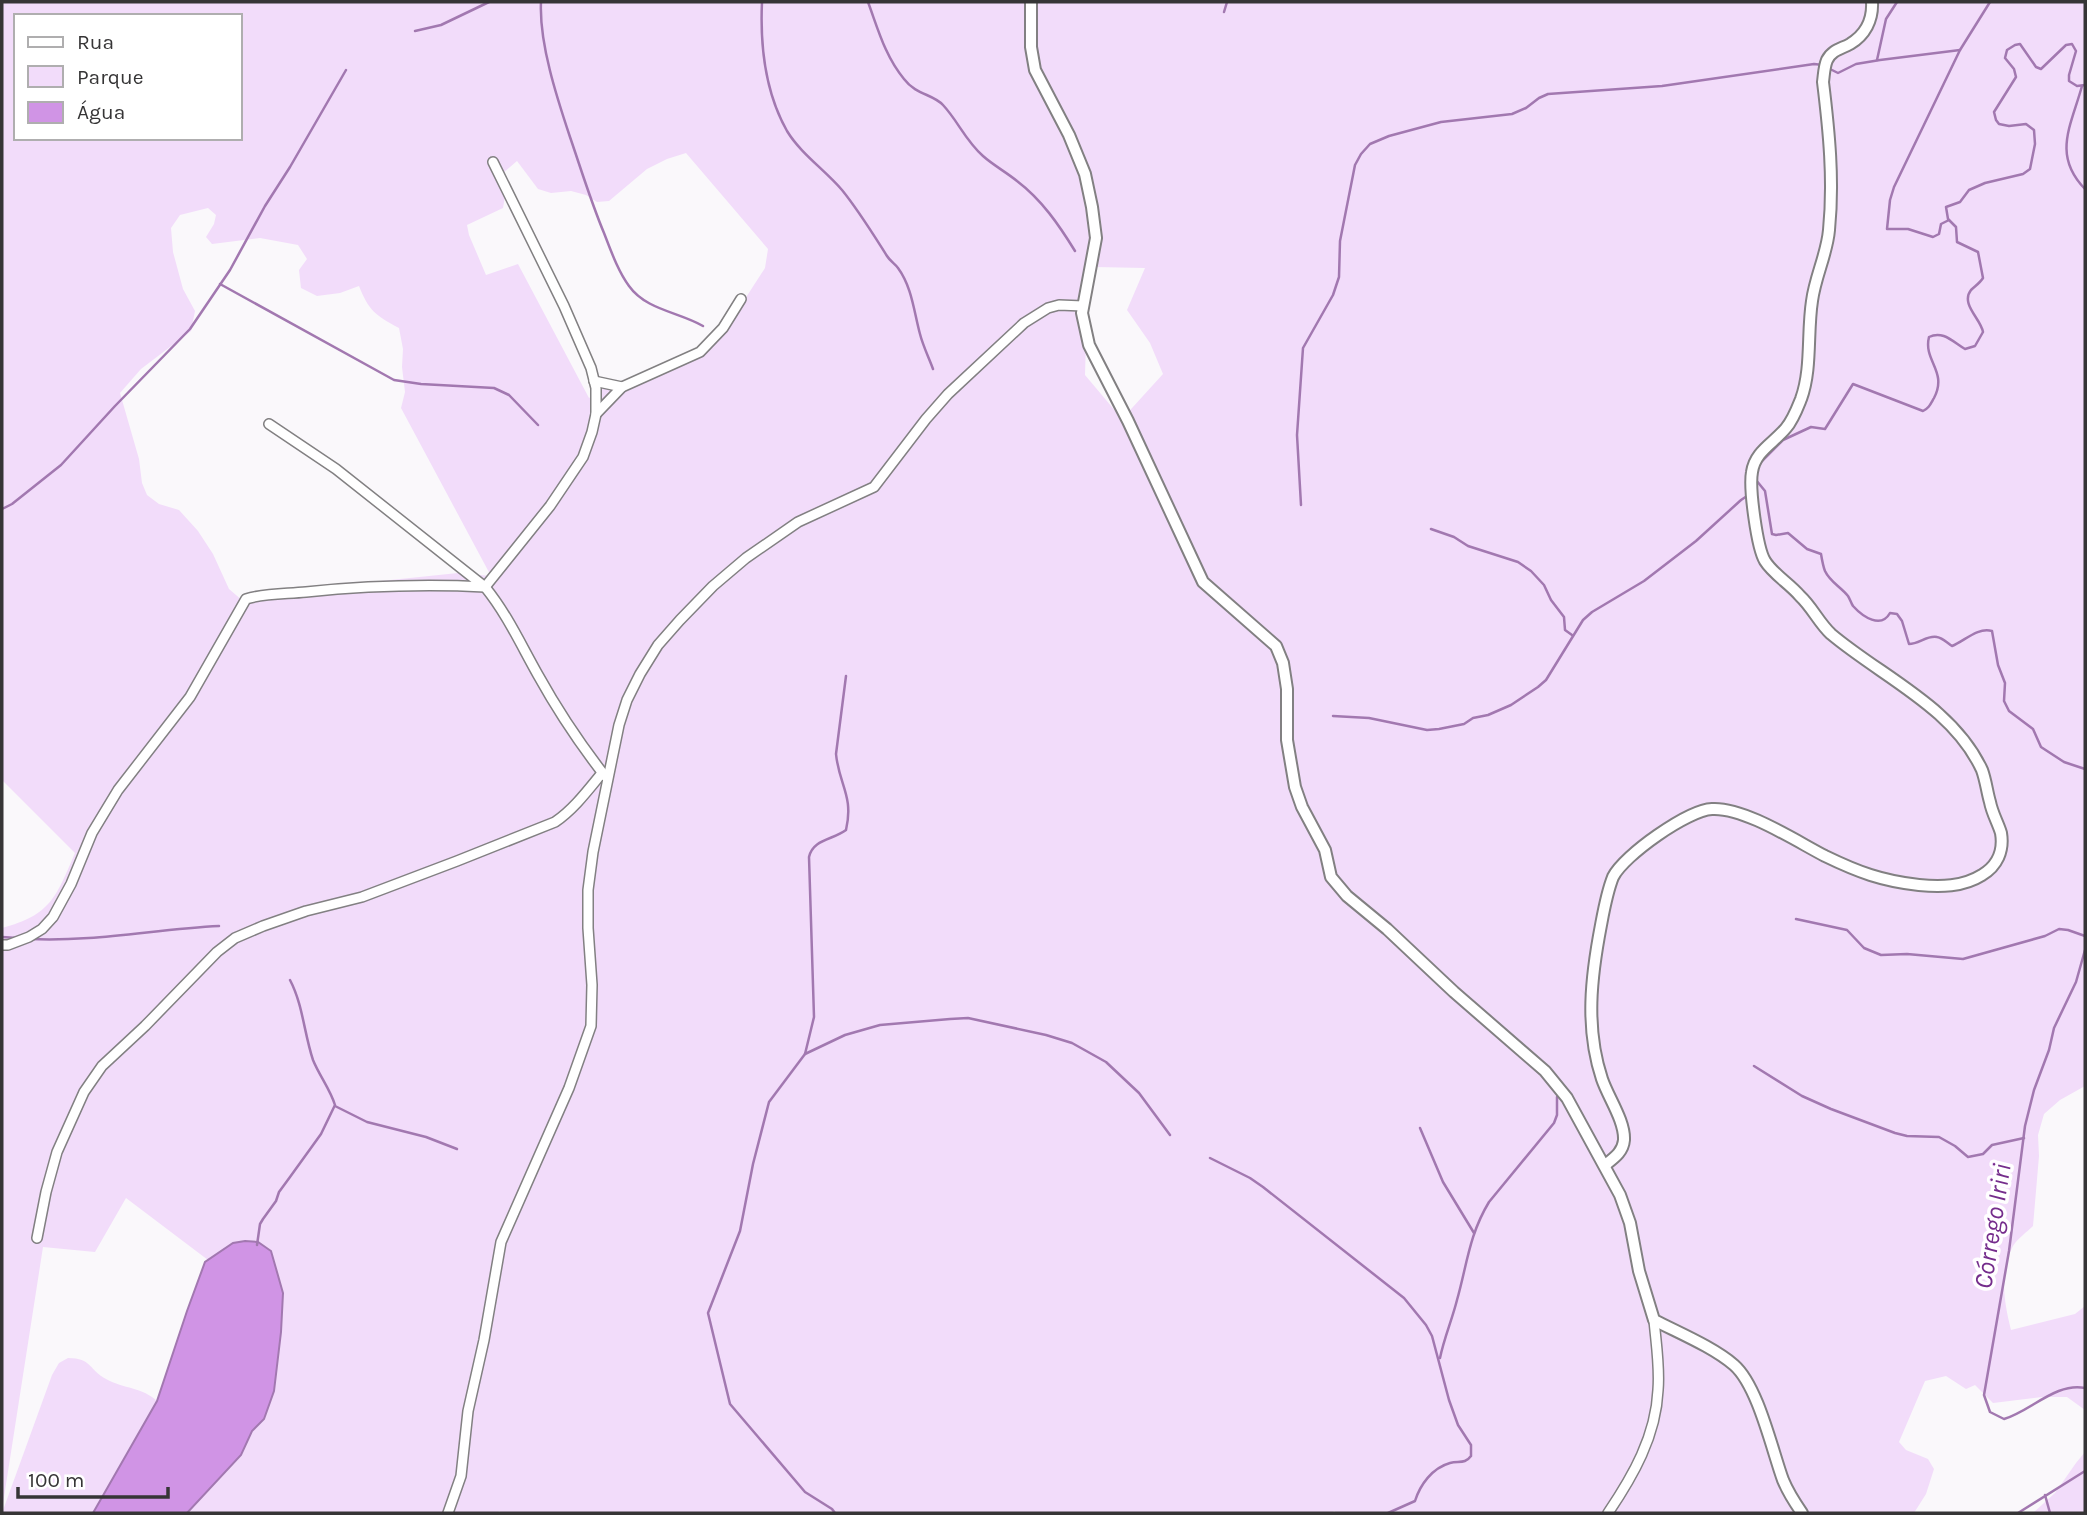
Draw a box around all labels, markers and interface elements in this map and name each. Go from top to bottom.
legend [14,14,242,140]
text: Rua [77,30,114,54]
text: Parque [77,65,144,89]
text: Água [77,100,125,124]
water label: Córrego Iriri [1967,1161,2018,1291]
scale bar [18,1456,168,1500]
text: 100 m [28,1468,85,1492]

